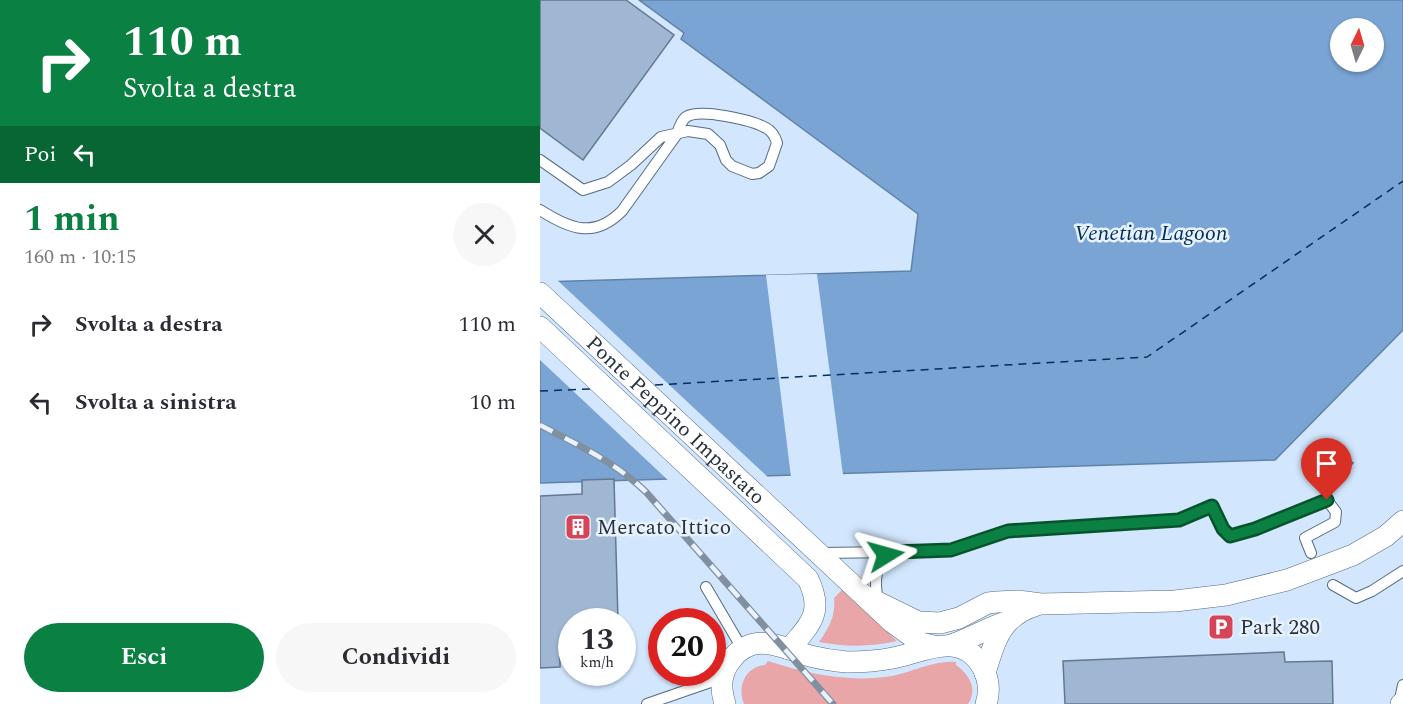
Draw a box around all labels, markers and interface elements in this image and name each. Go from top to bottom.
text: 110 m [123,11,242,74]
north arrow [1330,18,1384,72]
map controls [1330,18,1384,72]
icon: right [24,24,102,102]
text: Svolta a destra [123,68,296,110]
text: Poi [24,138,56,171]
icon: left [68,138,101,171]
text: 1 min [24,192,120,247]
button: close [453,203,516,266]
water label: Venetian Lagoon [1074,217,1228,250]
text: 160 m · 10:15 [24,242,136,272]
icon: right [24,308,57,341]
text: Svolta a destra [75,308,222,341]
text: 110 m [459,308,516,341]
street label: Ponte Peppino Impastato [578,329,772,513]
icon: left [24,386,57,419]
text: Svolta a sinistra [75,386,237,419]
text: 10 m [470,386,516,419]
pin [1301,438,1352,500]
icon: arrive [1310,447,1343,480]
building icon: Mercato Ittico [563,512,593,542]
place label: Mercato Ittico [597,512,731,544]
position arrow [854,523,918,587]
speed limit sign: 20 [648,608,726,686]
parking icon: Park 280 [1206,612,1236,642]
place label: Park 280 [1240,612,1320,644]
text: 13 [580,617,614,663]
button: Esci [24,623,264,692]
button: Condividi [276,623,516,692]
text: km/h [580,651,614,674]

